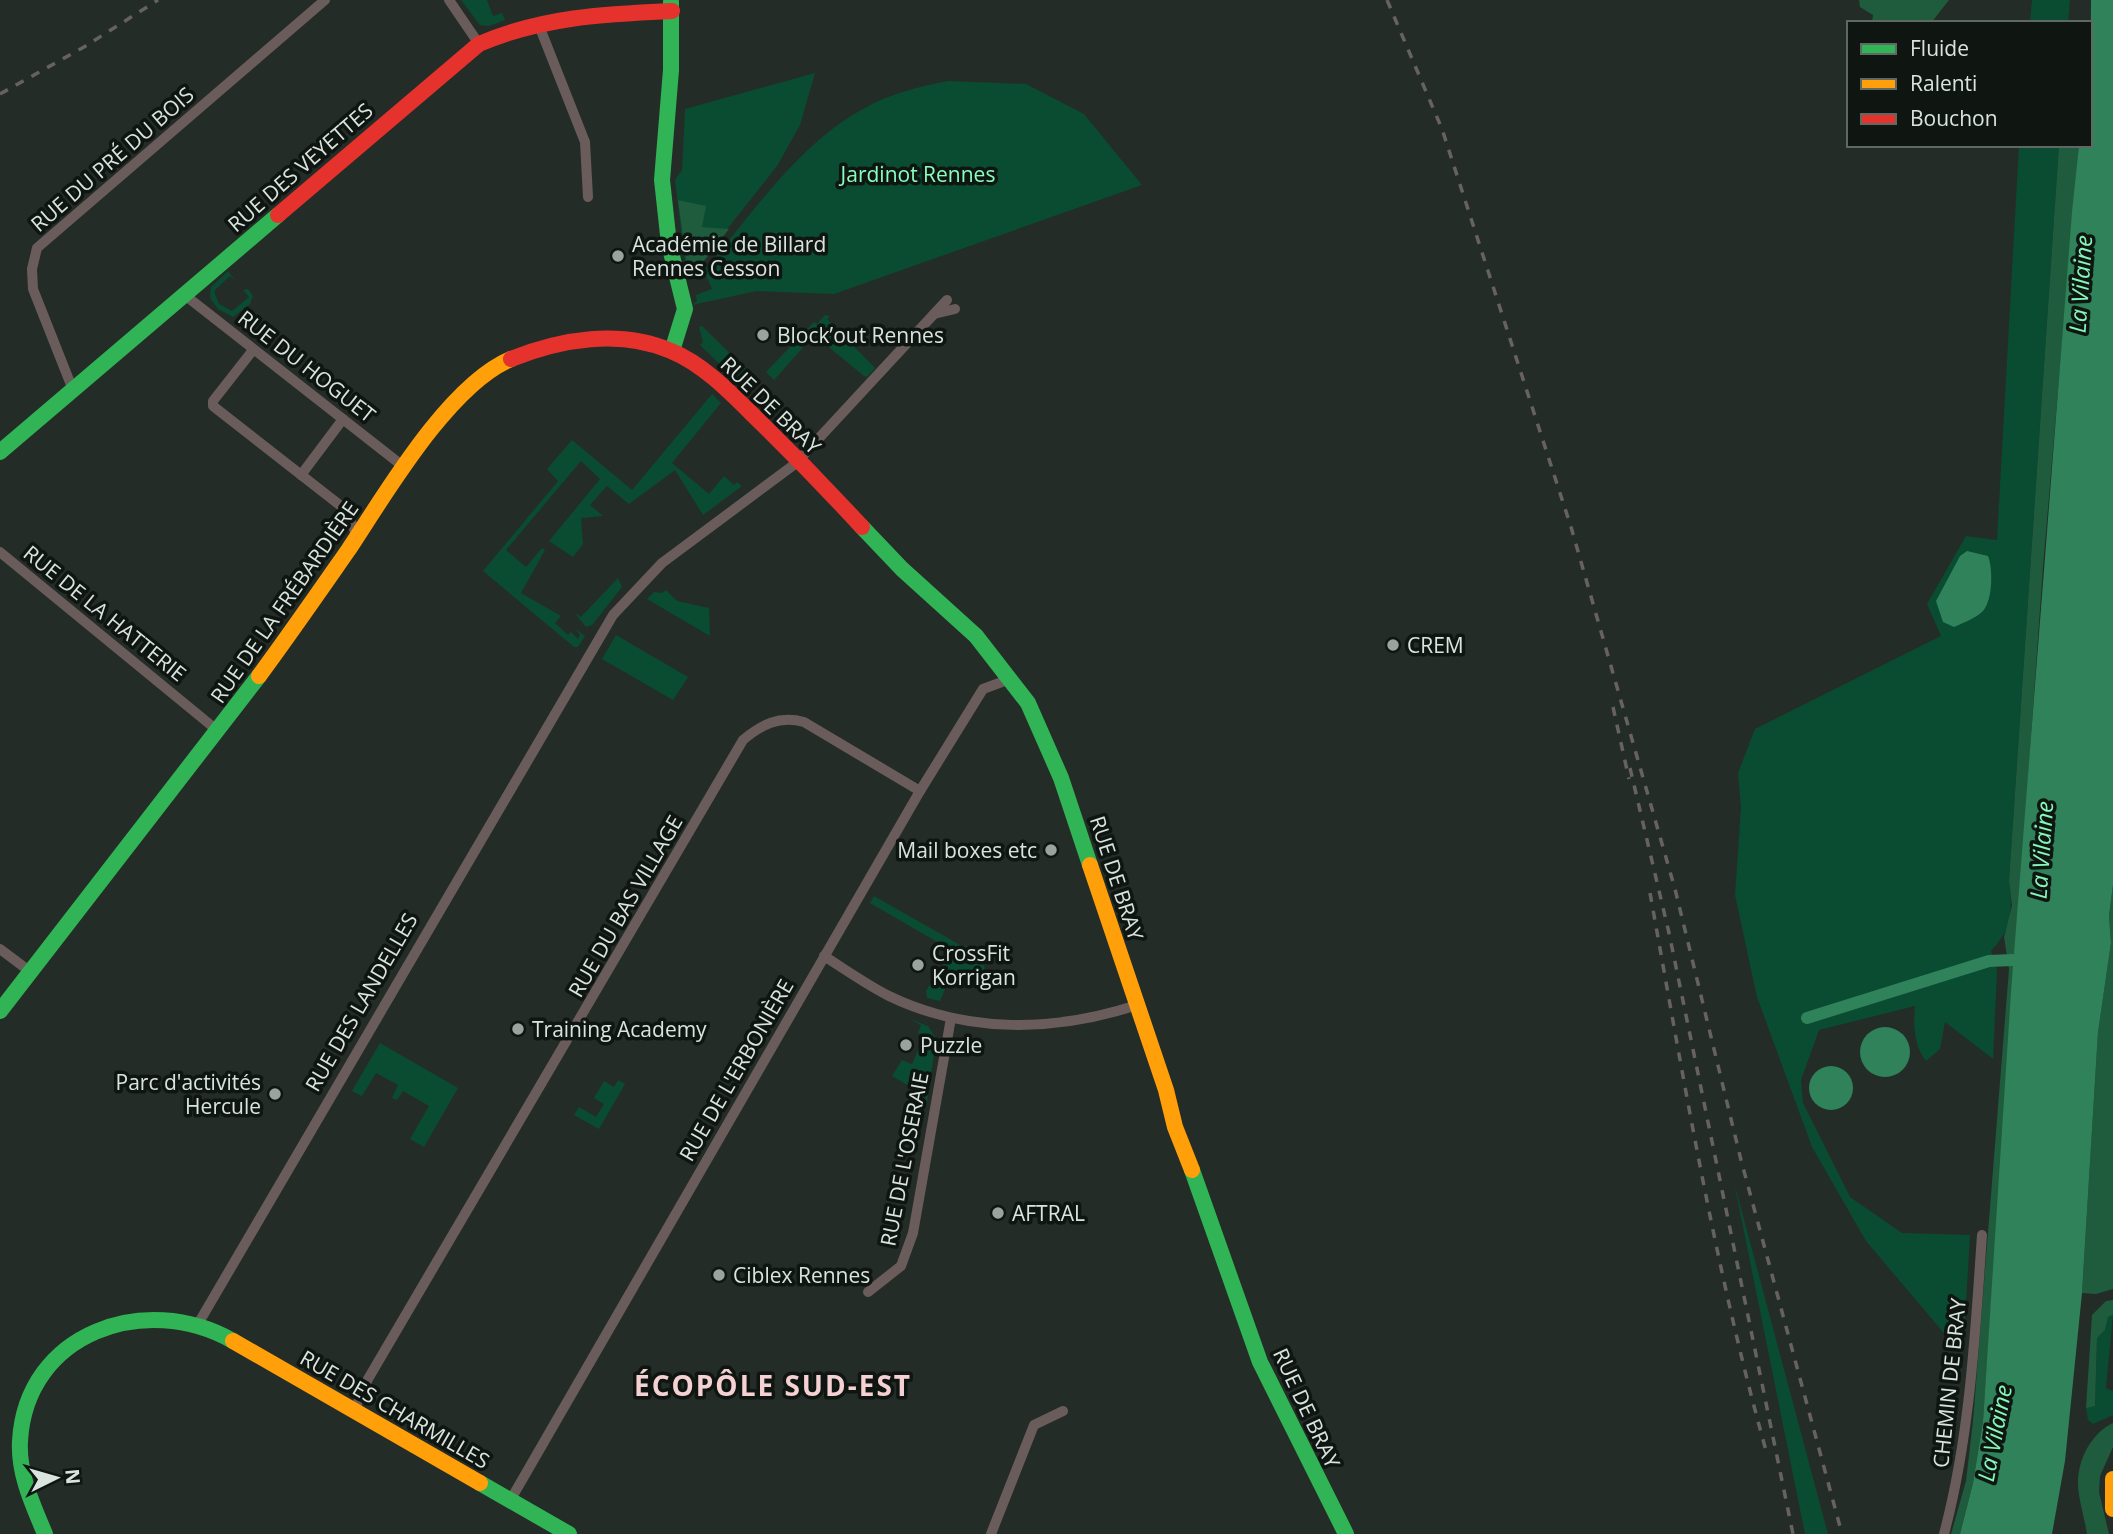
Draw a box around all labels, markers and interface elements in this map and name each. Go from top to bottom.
legend [1847,21,2092,147]
text: Fluide [1910,34,1969,62]
text: Ralenti [1910,69,1977,97]
street label: RUE DU PRÉ DU BOIS [25,80,199,238]
street label: RUE DES VEYETTES [222,96,378,238]
text: Bouchon [1910,104,1998,132]
park label: Jardinot Rennes [839,160,995,188]
place label: Académie de Billard Rennes Cesson [632,230,826,282]
water label: La Vilaine [2061,234,2099,334]
marker: Académie de Billard Rennes Cesson [610,248,626,264]
street label: RUE DU HOGUET [233,304,382,429]
place label: Block’out Rennes [777,321,944,349]
marker: Block’out Rennes [755,327,771,343]
street label: RUE DE BRAY [715,350,827,460]
street label: RUE DE LA FRÉBARDIÈRE [204,496,364,708]
street label: RUE DE LA HATTERIE [18,539,192,687]
place label: CREM [1407,631,1464,659]
marker: CREM [1385,637,1401,653]
water label: La Vilaine [2022,800,2060,900]
street label: RUE DU BAS VILLAGE [561,810,689,1002]
street label: RUE DE BRAY [1084,812,1150,944]
place label: Mail boxes etc [897,836,1037,864]
marker: Mail boxes etc [1043,842,1059,858]
street label: RUE DES LANDELLES [299,908,423,1096]
place label: CrossFit Korrigan [932,939,1016,991]
marker: CrossFit Korrigan [910,957,926,973]
street label: RUE DE L'ERBONIÈRE [672,974,800,1166]
place label: Training Academy [532,1015,707,1043]
marker: Training Academy [510,1021,526,1037]
place label: Puzzle [920,1031,982,1059]
marker: Puzzle [898,1037,914,1053]
place label: Parc d'activités Hercule [116,1068,261,1120]
street label: RUE DE L'OSERAIE [873,1070,935,1248]
marker: Parc d'activités Hercule [267,1086,283,1102]
place label: AFTRAL [1012,1199,1085,1227]
marker: AFTRAL [990,1205,1006,1221]
place label: Ciblex Rennes [733,1261,870,1289]
marker: Ciblex Rennes [711,1267,727,1283]
street label: CHEMIN DE BRAY [1926,1297,1972,1469]
street label: RUE DES CHARMILLES [295,1343,495,1475]
street label: RUE DE BRAY [1267,1343,1347,1473]
district label: ÉCOPÔLE SUD-EST [634,1366,912,1404]
water label: La Vilaine [1969,1382,2019,1484]
north arrow [21,1443,91,1513]
text: N [59,1468,87,1485]

